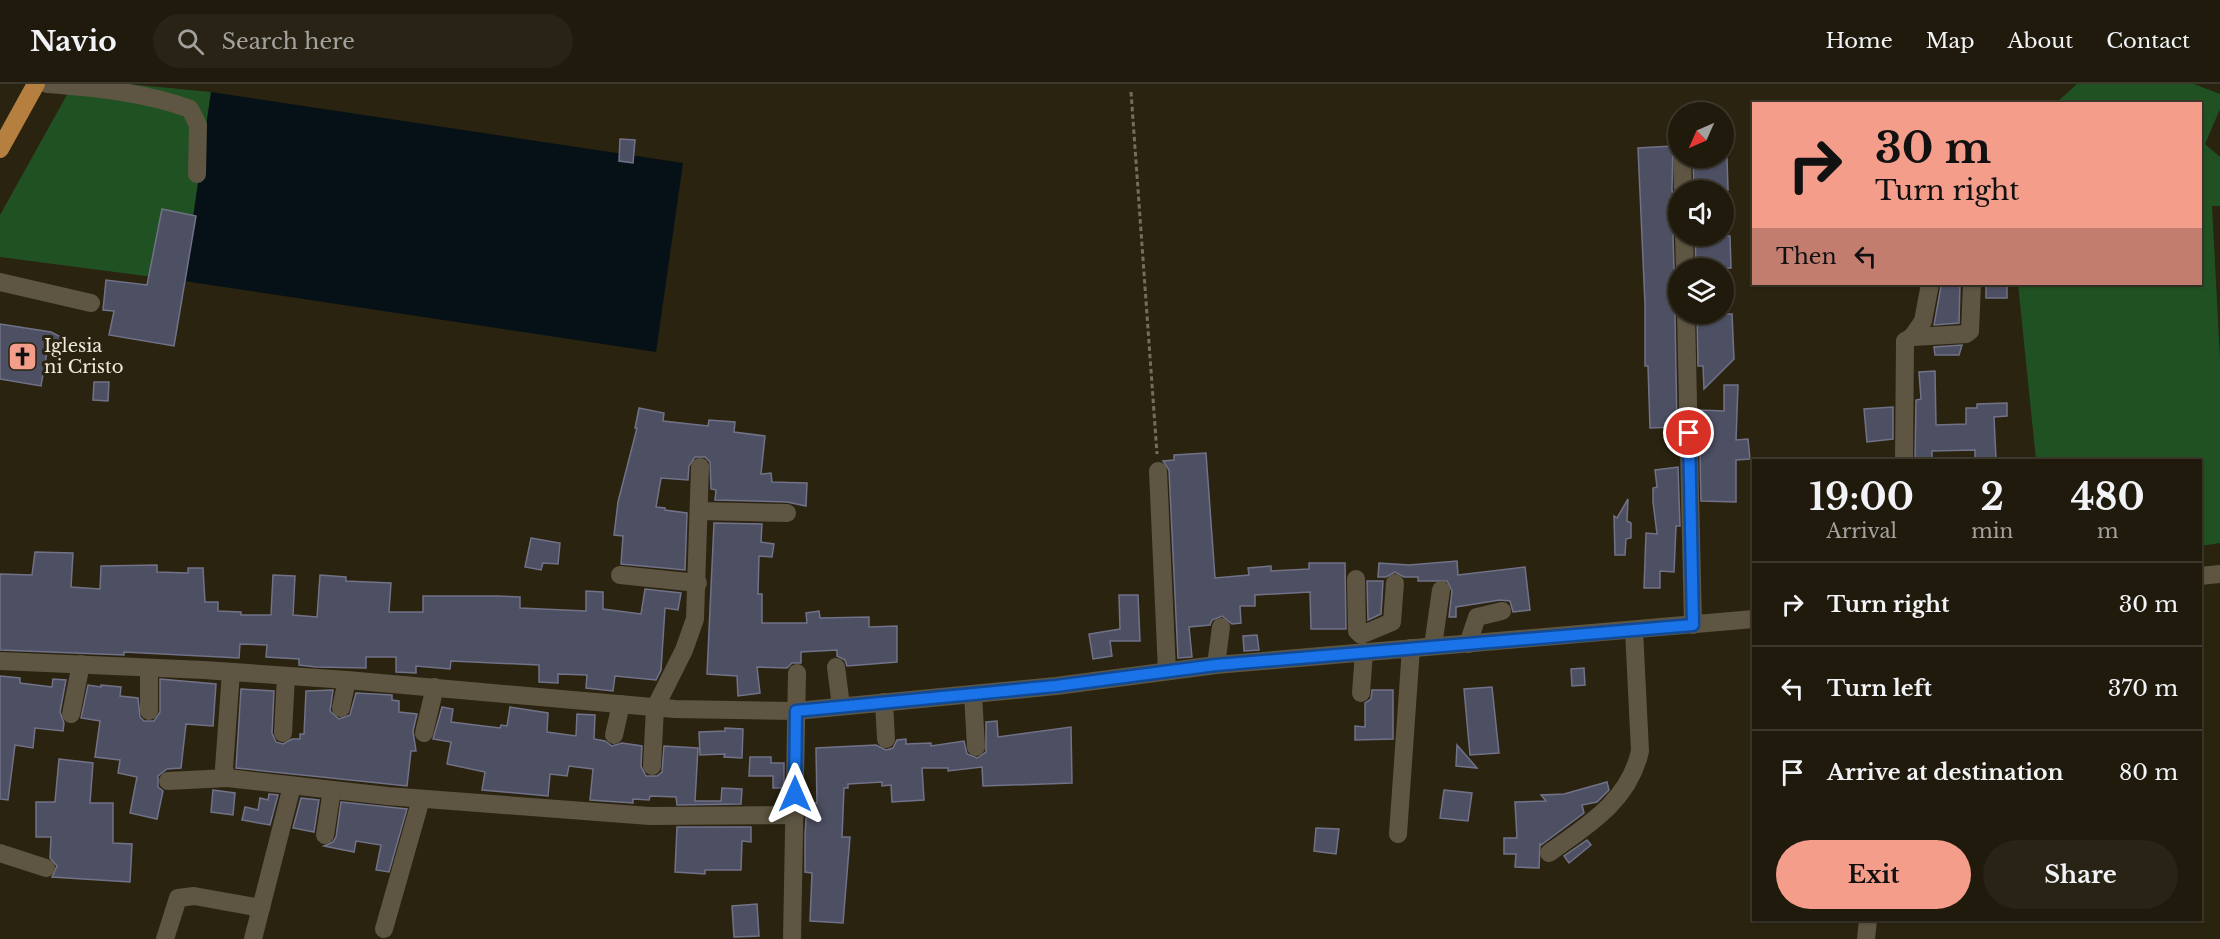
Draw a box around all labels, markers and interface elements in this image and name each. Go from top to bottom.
search box [153,14,573,68]
text: Navio [30,24,117,59]
icon: search [174,25,207,58]
text: Search here [222,28,355,55]
text: Home [1826,28,1893,54]
text: Map [1926,28,1974,54]
text: About [2007,28,2073,54]
text: Contact [2106,28,2190,54]
north arrow [1668,102,1734,168]
map controls [1668,102,1734,324]
text: 30 m [1875,122,1991,174]
icon: right [1776,126,1854,204]
text: Turn right [1875,174,2019,207]
button: sound [1668,180,1734,246]
icon: left [1849,240,1882,273]
text: Then [1776,243,1837,270]
button: layers [1668,258,1734,324]
place label: Iglesia ni Cristo [44,335,124,378]
church icon: Iglesia ni Cristo [7,340,39,372]
pin [1663,407,1714,458]
icon: arrive [1672,416,1705,449]
text: 19:00 [1809,475,1914,520]
text: 2 [1981,475,2004,520]
text: 480 [2071,475,2145,520]
text: Arrival [1826,519,1897,543]
text: min [1971,519,2013,543]
text: m [2097,519,2118,543]
icon: right [1776,588,1809,621]
text: Turn right [1827,591,1949,618]
text: 30 m [2119,591,2178,618]
icon: left [1776,672,1809,705]
text: Turn left [1827,675,1932,702]
text: 370 m [2108,675,2178,702]
icon: arrive [1776,756,1809,789]
text: Arrive at destination [1827,759,2064,786]
text: 80 m [2119,759,2178,786]
position arrow [763,762,827,826]
button: Exit [1776,840,1971,909]
button: Share [1983,840,2178,909]

